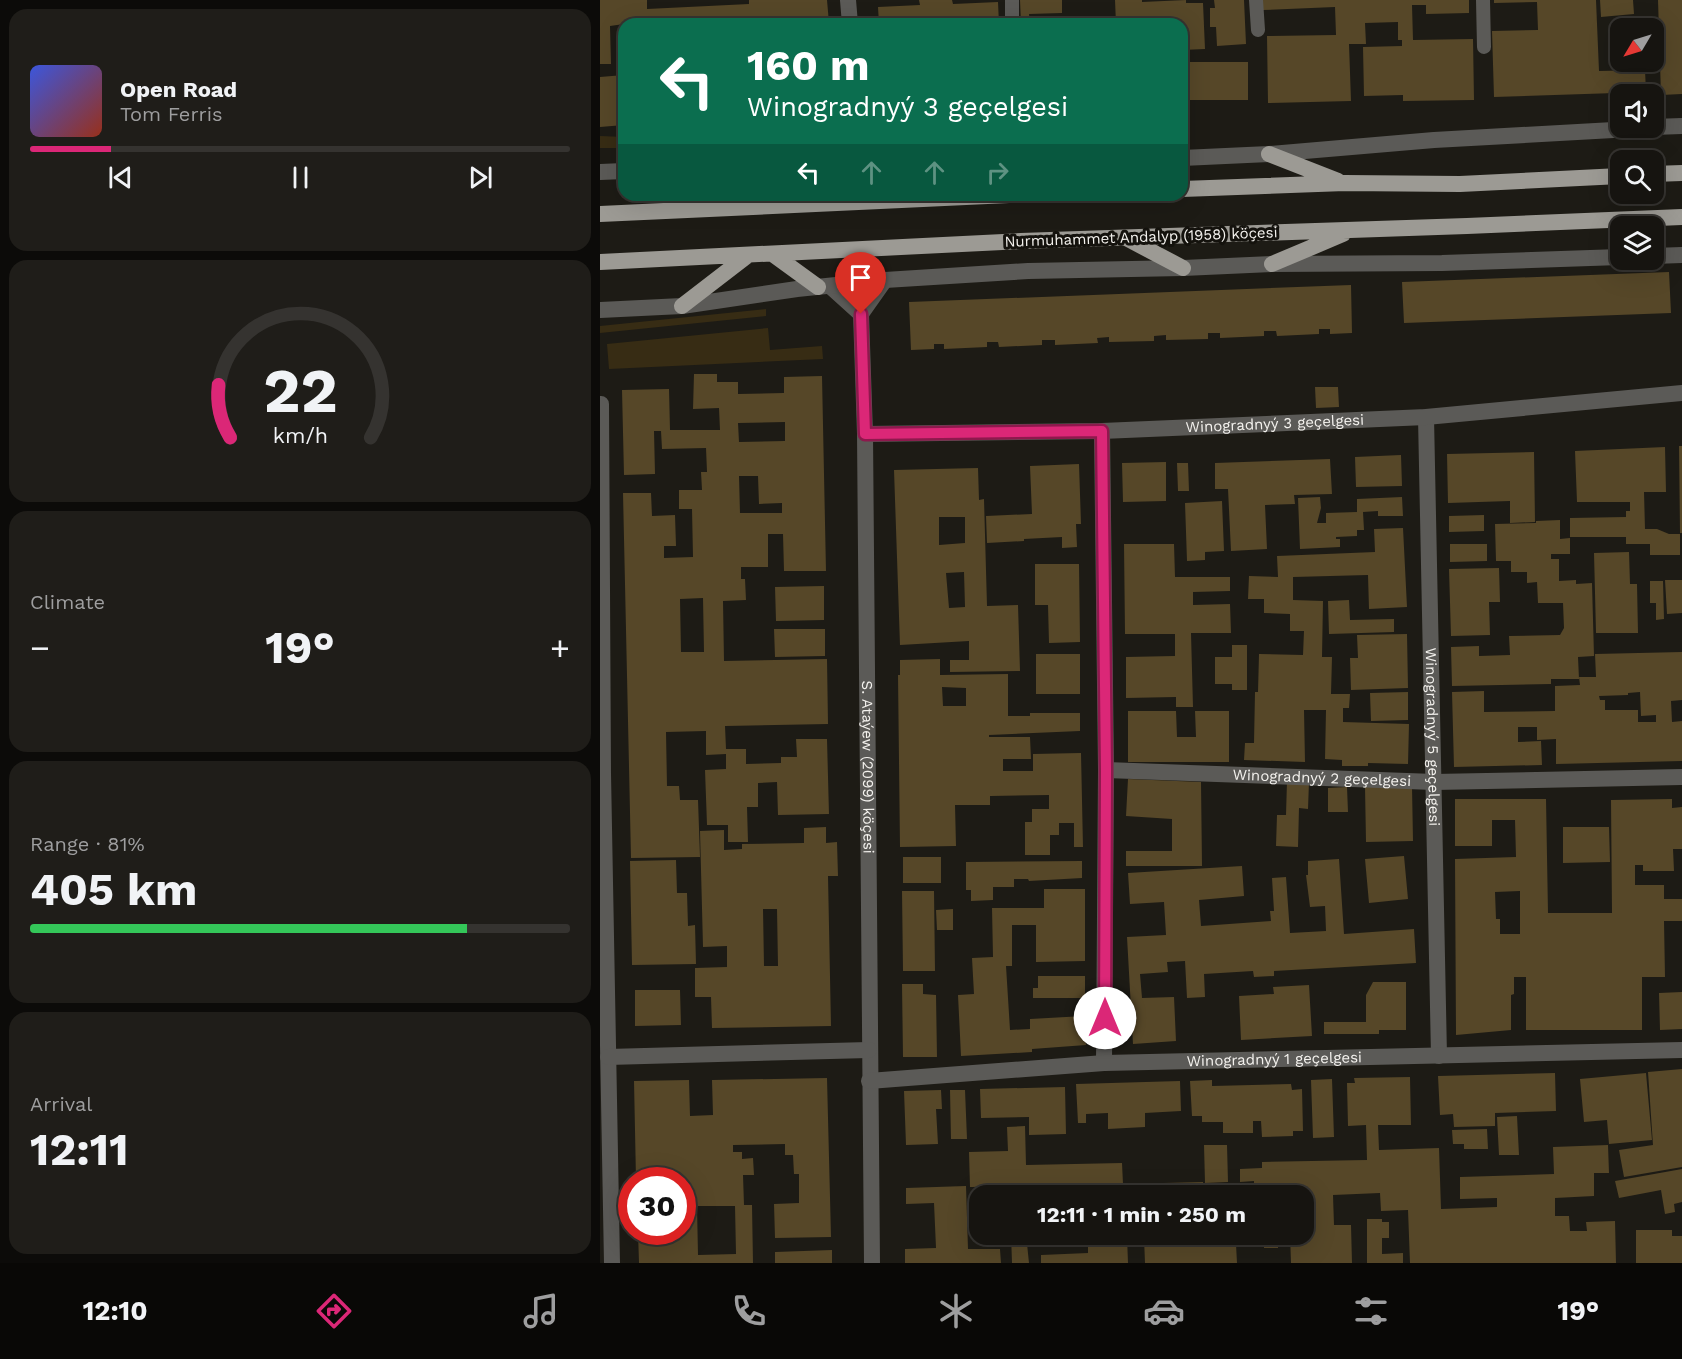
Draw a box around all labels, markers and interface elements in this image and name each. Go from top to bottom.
north arrow [1610,18,1664,72]
map controls [1610,18,1664,270]
text: 160 m [747,41,870,90]
icon: left [648,42,726,120]
text: Open Road [120,77,237,102]
button: sound [1610,84,1664,138]
text: Winogradnyý 3 geçelgesi [747,91,1068,123]
text: Tom Ferris [120,102,223,126]
button: search [1610,150,1664,204]
icon: left [792,156,825,189]
icon: ahead [855,156,888,189]
icon: ahead [918,156,951,189]
icon: right [981,156,1014,189]
icon: previous [104,161,137,194]
icon: pause [284,161,317,194]
icon: next [464,161,497,194]
button: layers [1610,216,1664,270]
street label: Nurmuhammet Andalyp (1958) köçesi [1004,223,1278,251]
pin [835,252,886,314]
icon: arrive [844,261,877,294]
text: 22 [263,354,337,427]
street label: Winogradnyý 3 geçelgesi [1185,411,1364,436]
text: km/h [272,423,328,448]
text: Climate [30,590,105,614]
text: 19° [265,621,335,674]
text: − [30,628,50,667]
text: + [550,628,570,667]
street label: Winogradnyý 5 geçelgesi [1422,647,1443,826]
street label: S. Ataýew (2099) köçesi [858,680,878,854]
street label: Winogradnyý 2 geçelgesi [1232,766,1411,790]
text: Range · 81% [30,832,145,856]
text: 405 km [30,863,197,916]
position arrow [1073,986,1137,1050]
street label: Winogradnyý 1 geçelgesi [1186,1048,1362,1070]
text: Arrival [30,1092,92,1116]
text: 12:11 [30,1123,129,1176]
speed limit sign: 30 [618,1167,696,1245]
text: 12:11 · 1 min · 250 m [1037,1202,1246,1227]
icon: directions [313,1290,355,1332]
icon: music [520,1290,562,1332]
icon: phone [728,1290,770,1332]
icon: climate [935,1290,977,1332]
icon: car [1143,1290,1185,1332]
icon: filters [1350,1290,1392,1332]
text: 12:10 [83,1295,148,1327]
text: 19° [1558,1295,1599,1327]

